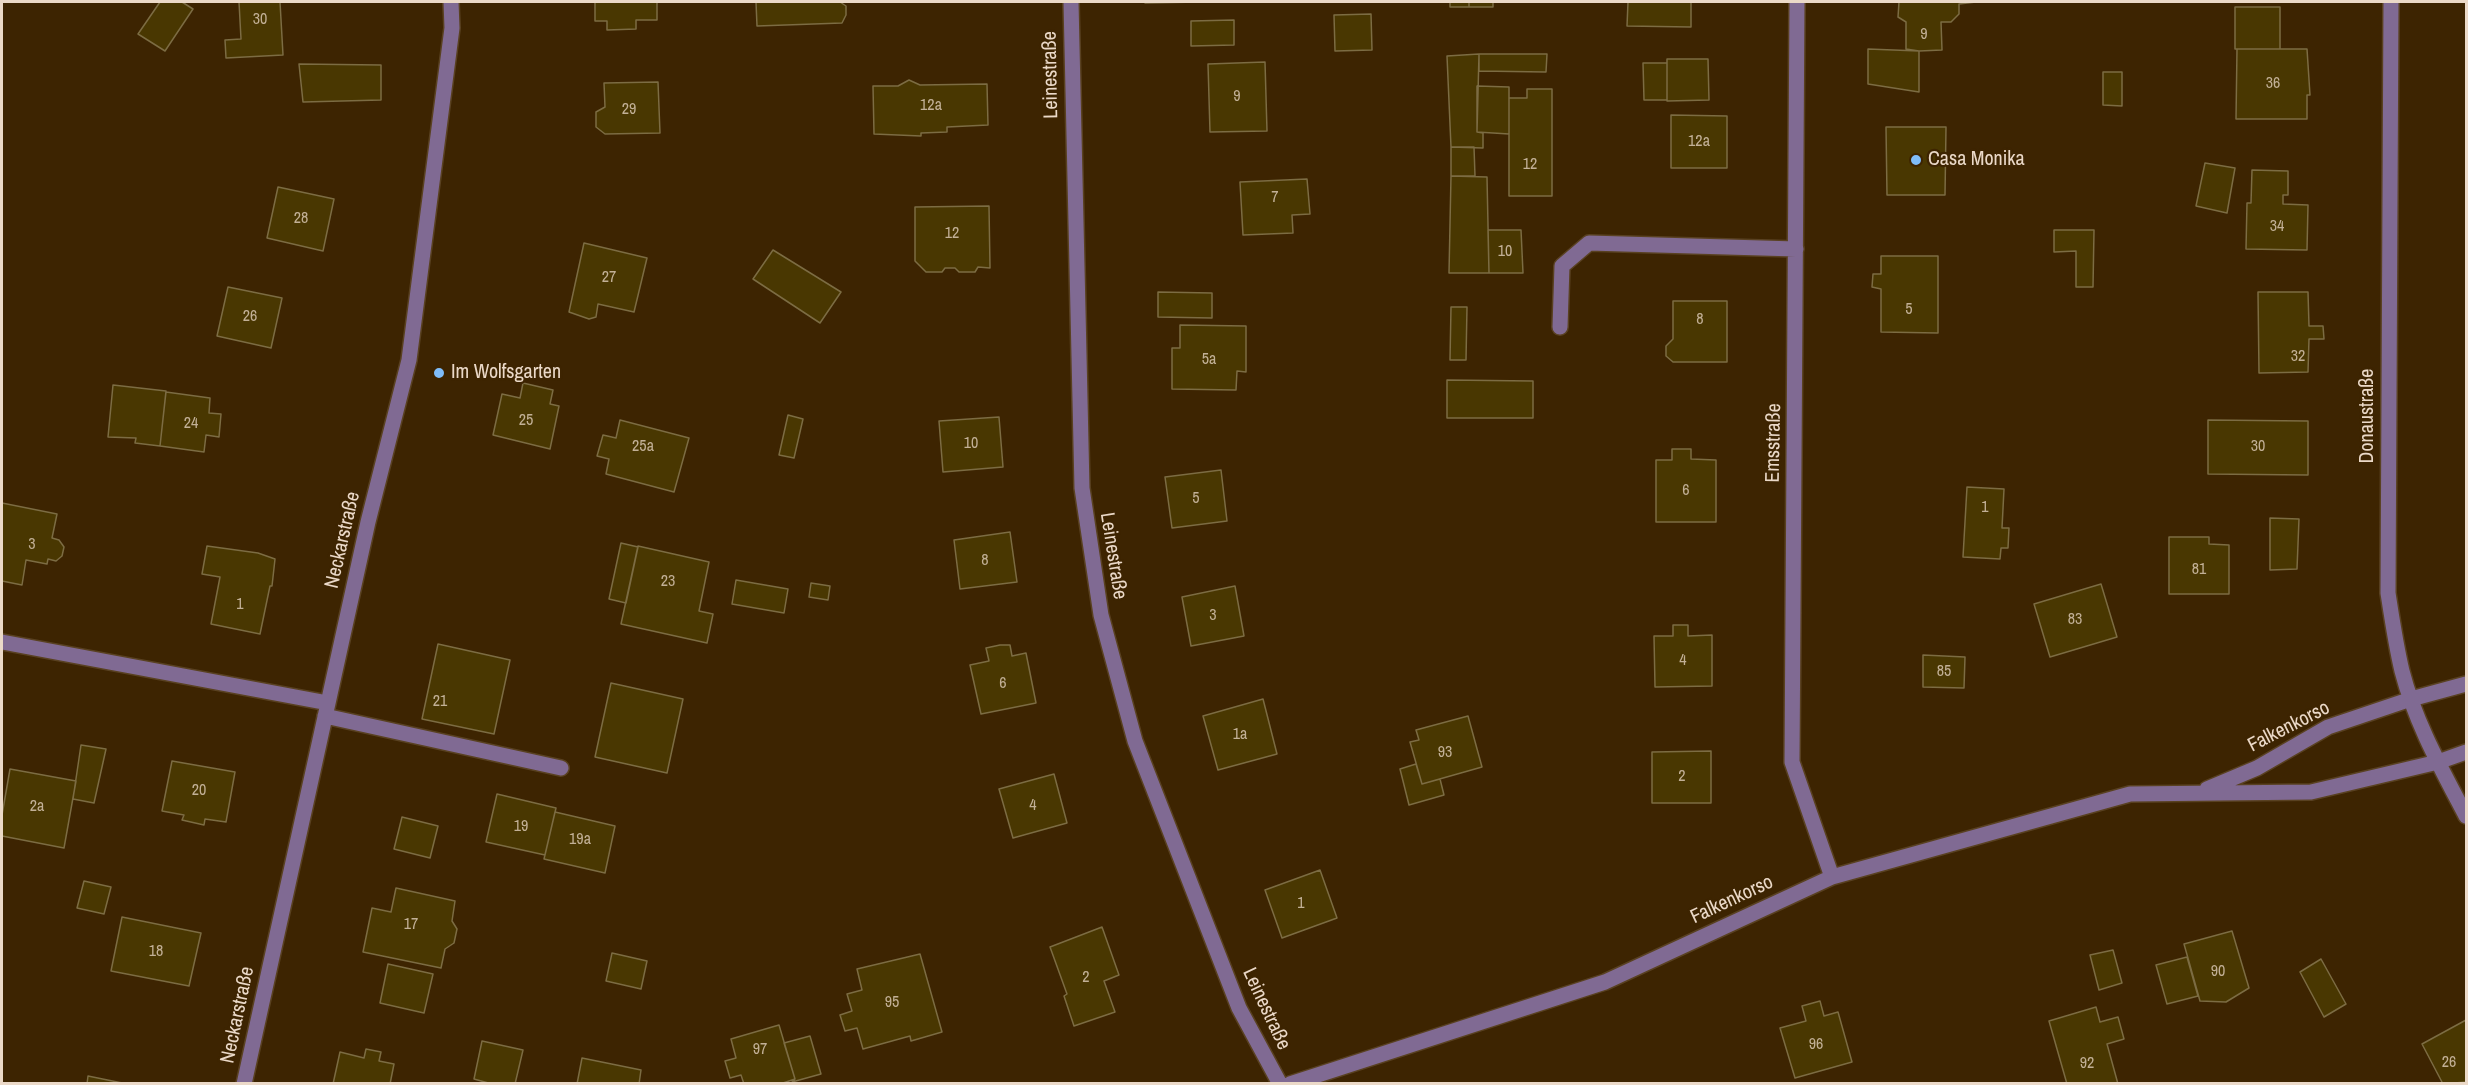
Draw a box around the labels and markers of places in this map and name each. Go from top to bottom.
place label: Casa Monika [1928,148,2025,172]
marker: Casa Monika [1909,153,1923,167]
place label: Im Wolfsgarten [451,361,561,385]
marker: Im Wolfsgarten [432,366,446,380]

